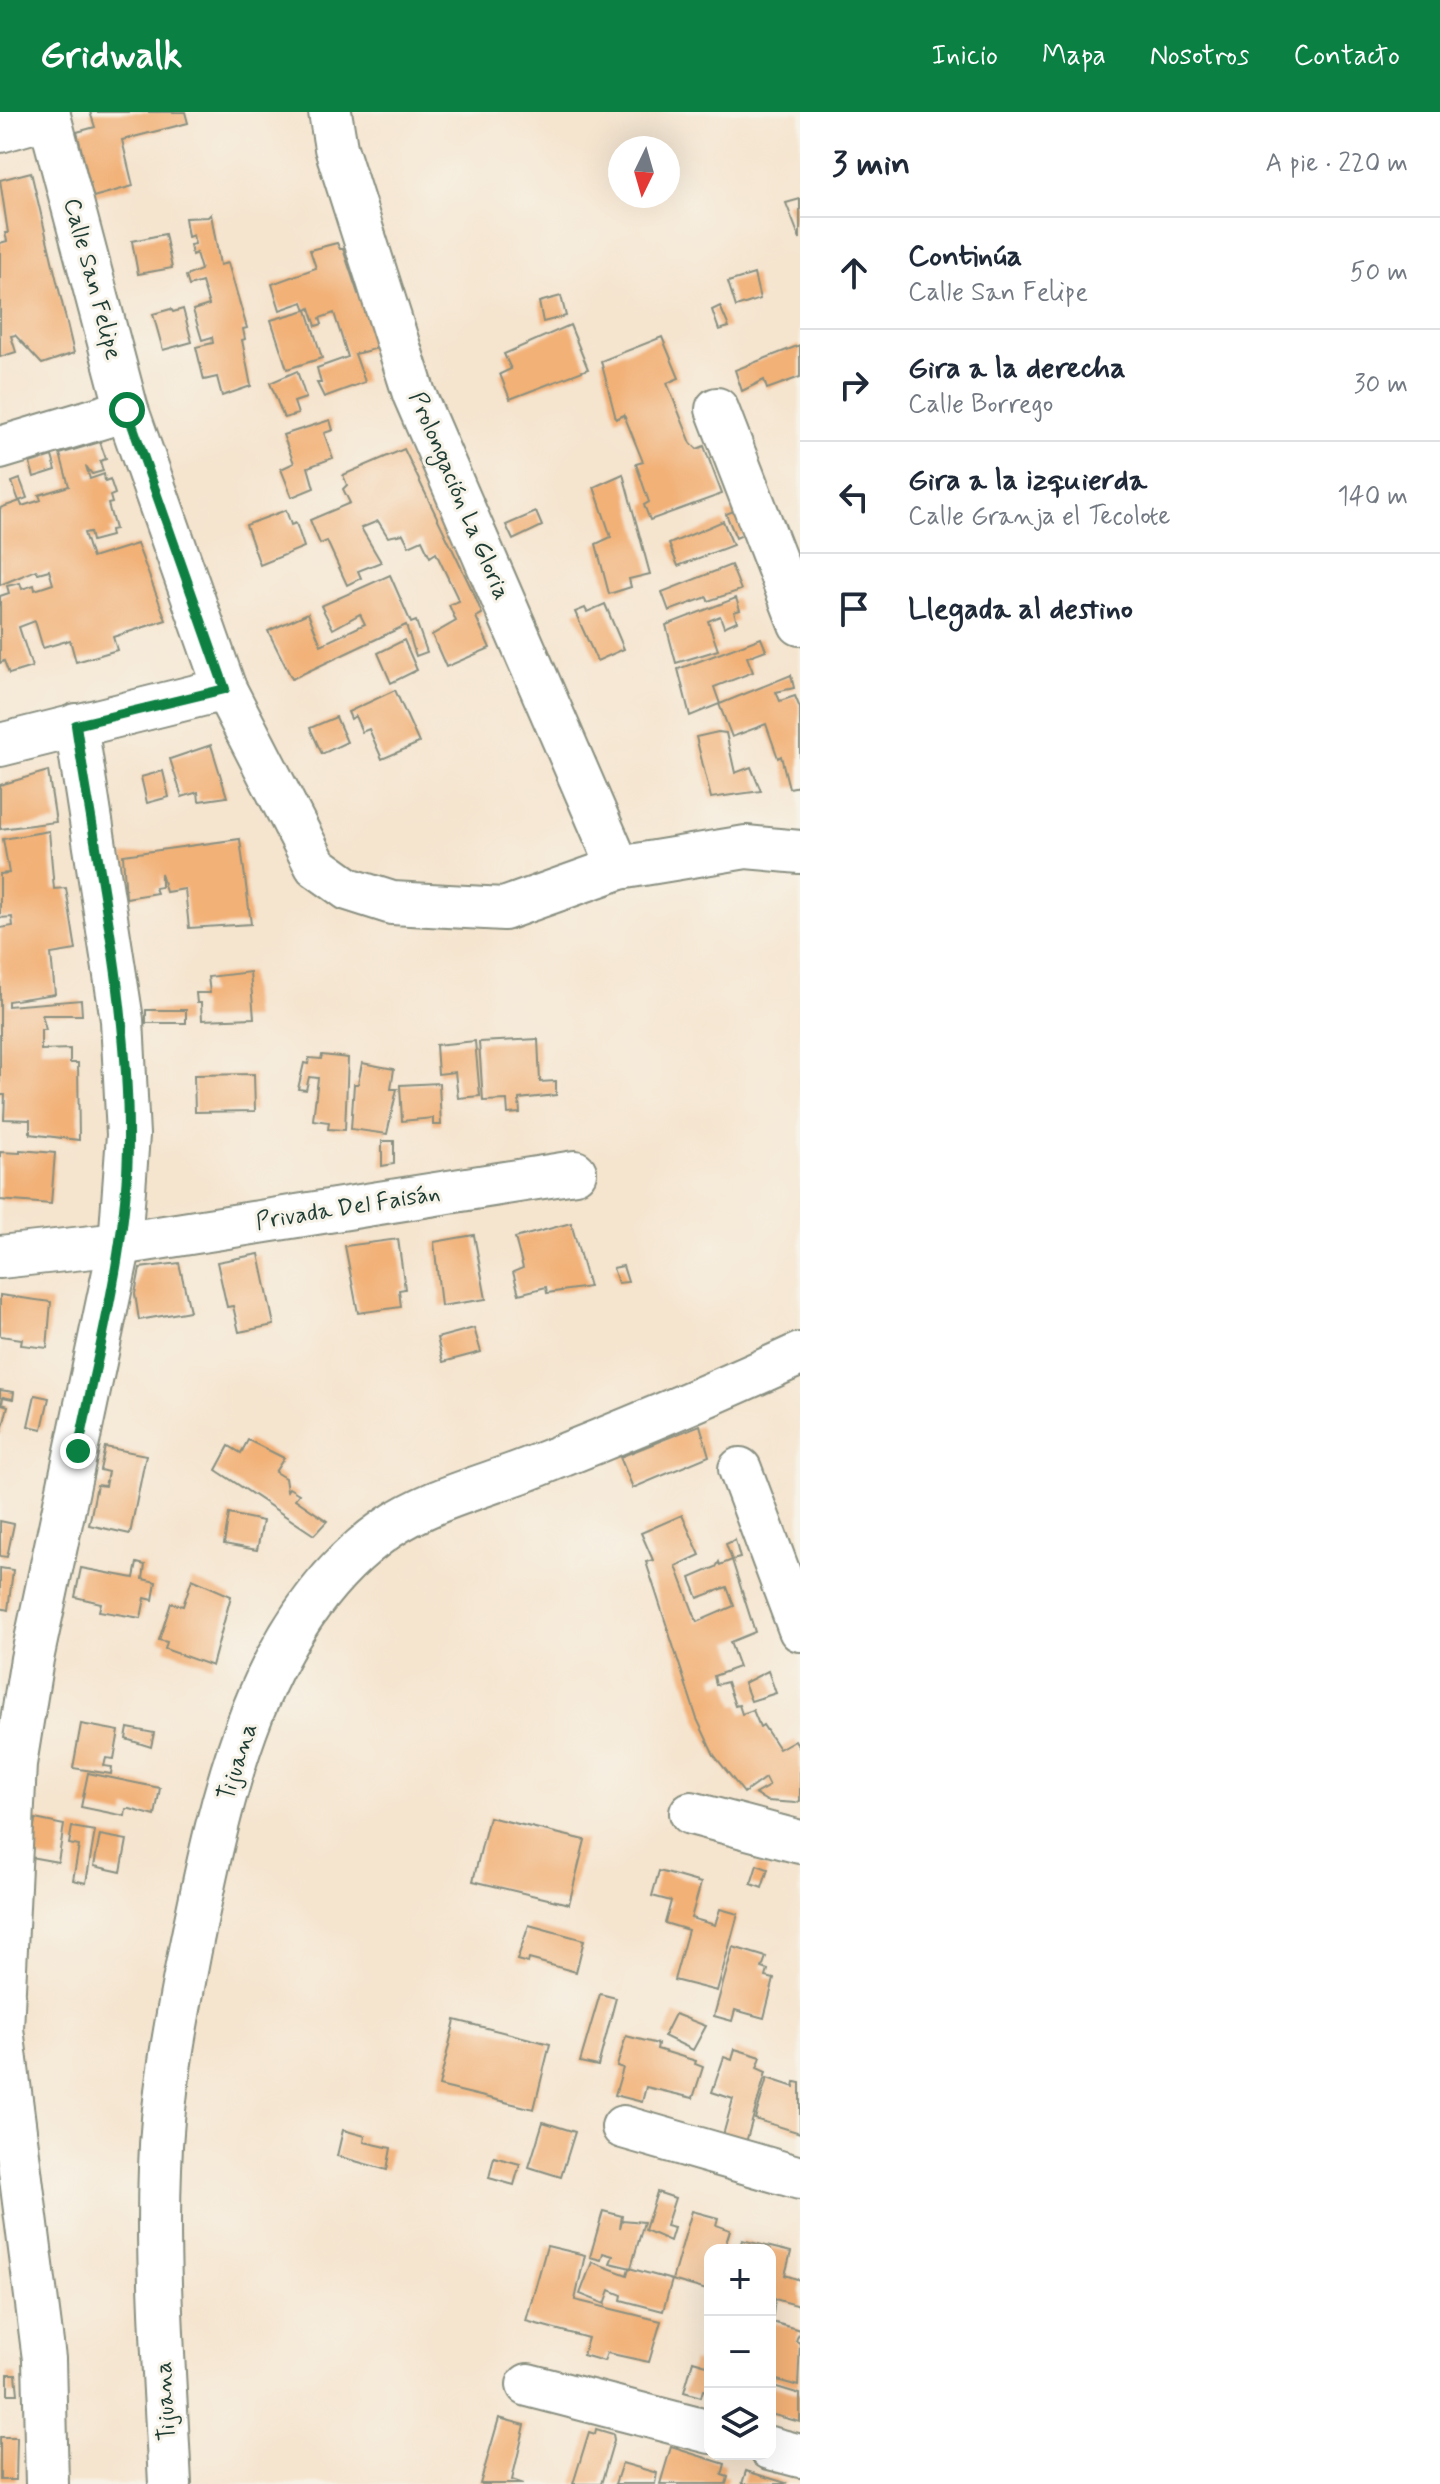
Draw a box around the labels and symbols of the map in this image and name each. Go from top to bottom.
north arrow [608,136,680,208]
street label: Calle San Felipe [56,195,129,363]
street label: Prolongación La Gloria [399,387,517,606]
route start [109,392,145,428]
street label: Privada Del Faisán [254,1178,442,1238]
route end [60,1433,96,1469]
street label: Tijuana [211,1719,265,1805]
street label: Tijuana [148,2360,184,2442]

